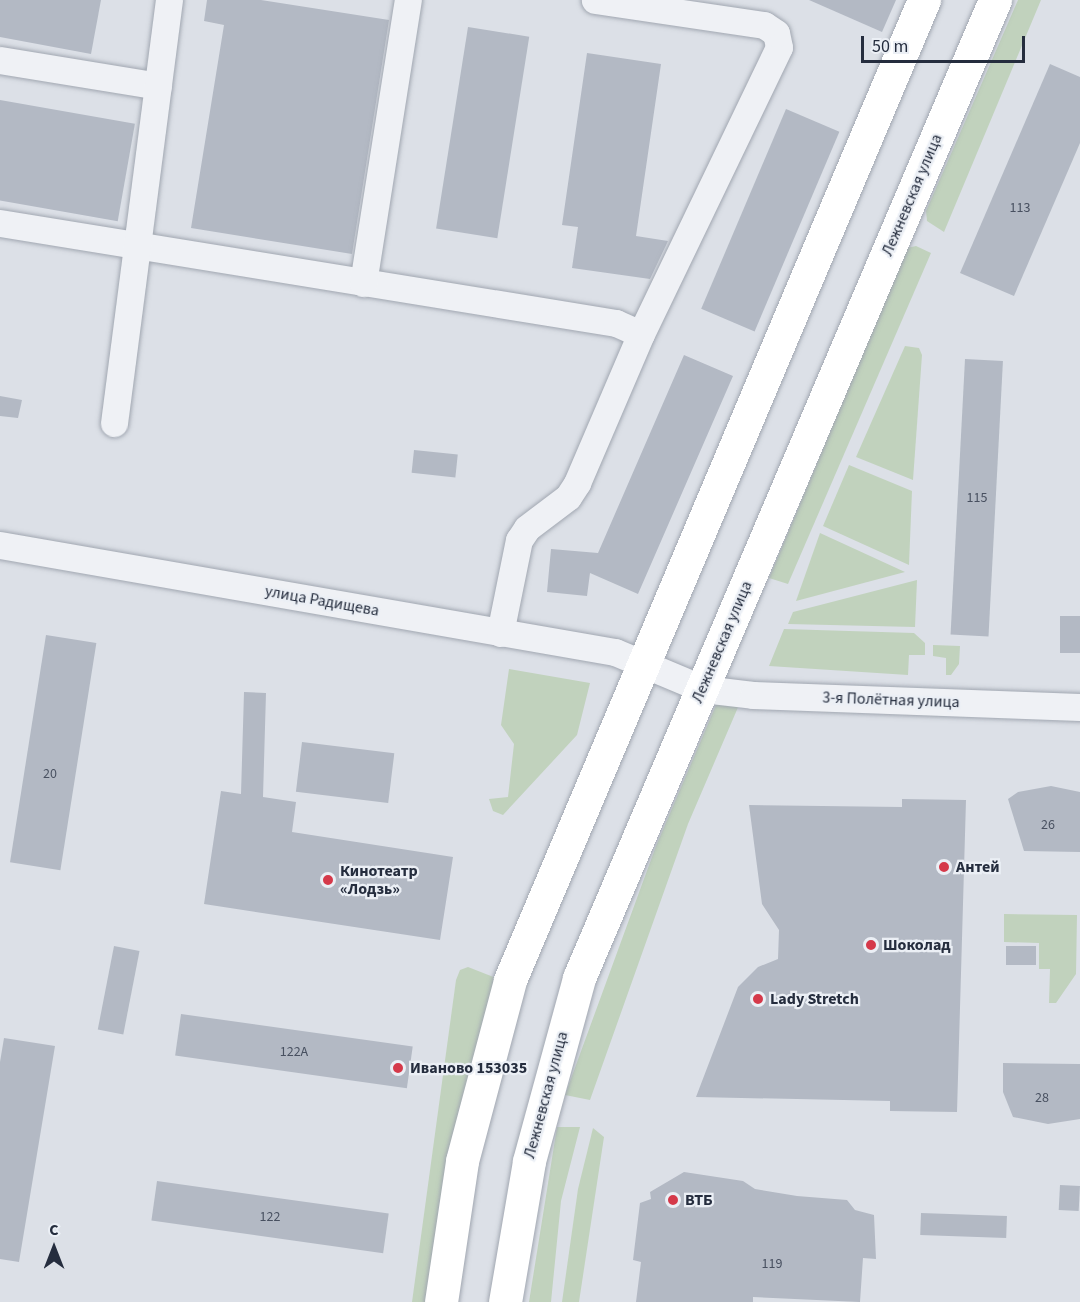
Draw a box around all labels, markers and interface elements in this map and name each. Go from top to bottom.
scale bar [864,24,1028,62]
text: 50 m [872,34,908,59]
street label: Лежневская улица [878,131,946,259]
house number: 113 [1010,200,1030,216]
house number: 115 [967,490,987,506]
street label: Лежневская улица [688,578,756,706]
street label: улица Радищева [263,582,381,620]
street label: 3-я Полётная улица [822,688,960,712]
house number: 20 [43,766,57,782]
house number: 26 [1041,817,1055,833]
place label: Антей [956,857,1000,877]
marker: Антей [937,860,951,874]
place label: Кинотеатр «Лодзь» [340,861,418,899]
marker: Кинотеатр «Лодзь» [321,873,335,887]
place label: Шоколад [883,935,951,955]
marker: Шоколад [864,938,878,952]
place label: Lady Stretch [770,989,859,1009]
marker: Lady Stretch [751,992,765,1006]
street label: Лежневская улица [520,1029,572,1161]
house number: 122А [280,1044,308,1060]
place label: Иваново 153035 [410,1058,527,1078]
marker: Иваново 153035 [391,1061,405,1075]
house number: 28 [1035,1090,1049,1106]
place label: ВТБ [685,1190,713,1210]
marker: ВТБ [666,1193,680,1207]
house number: 122 [260,1209,280,1225]
north arrow [24,1218,84,1278]
text: С [49,1219,59,1241]
house number: 119 [762,1256,782,1272]

